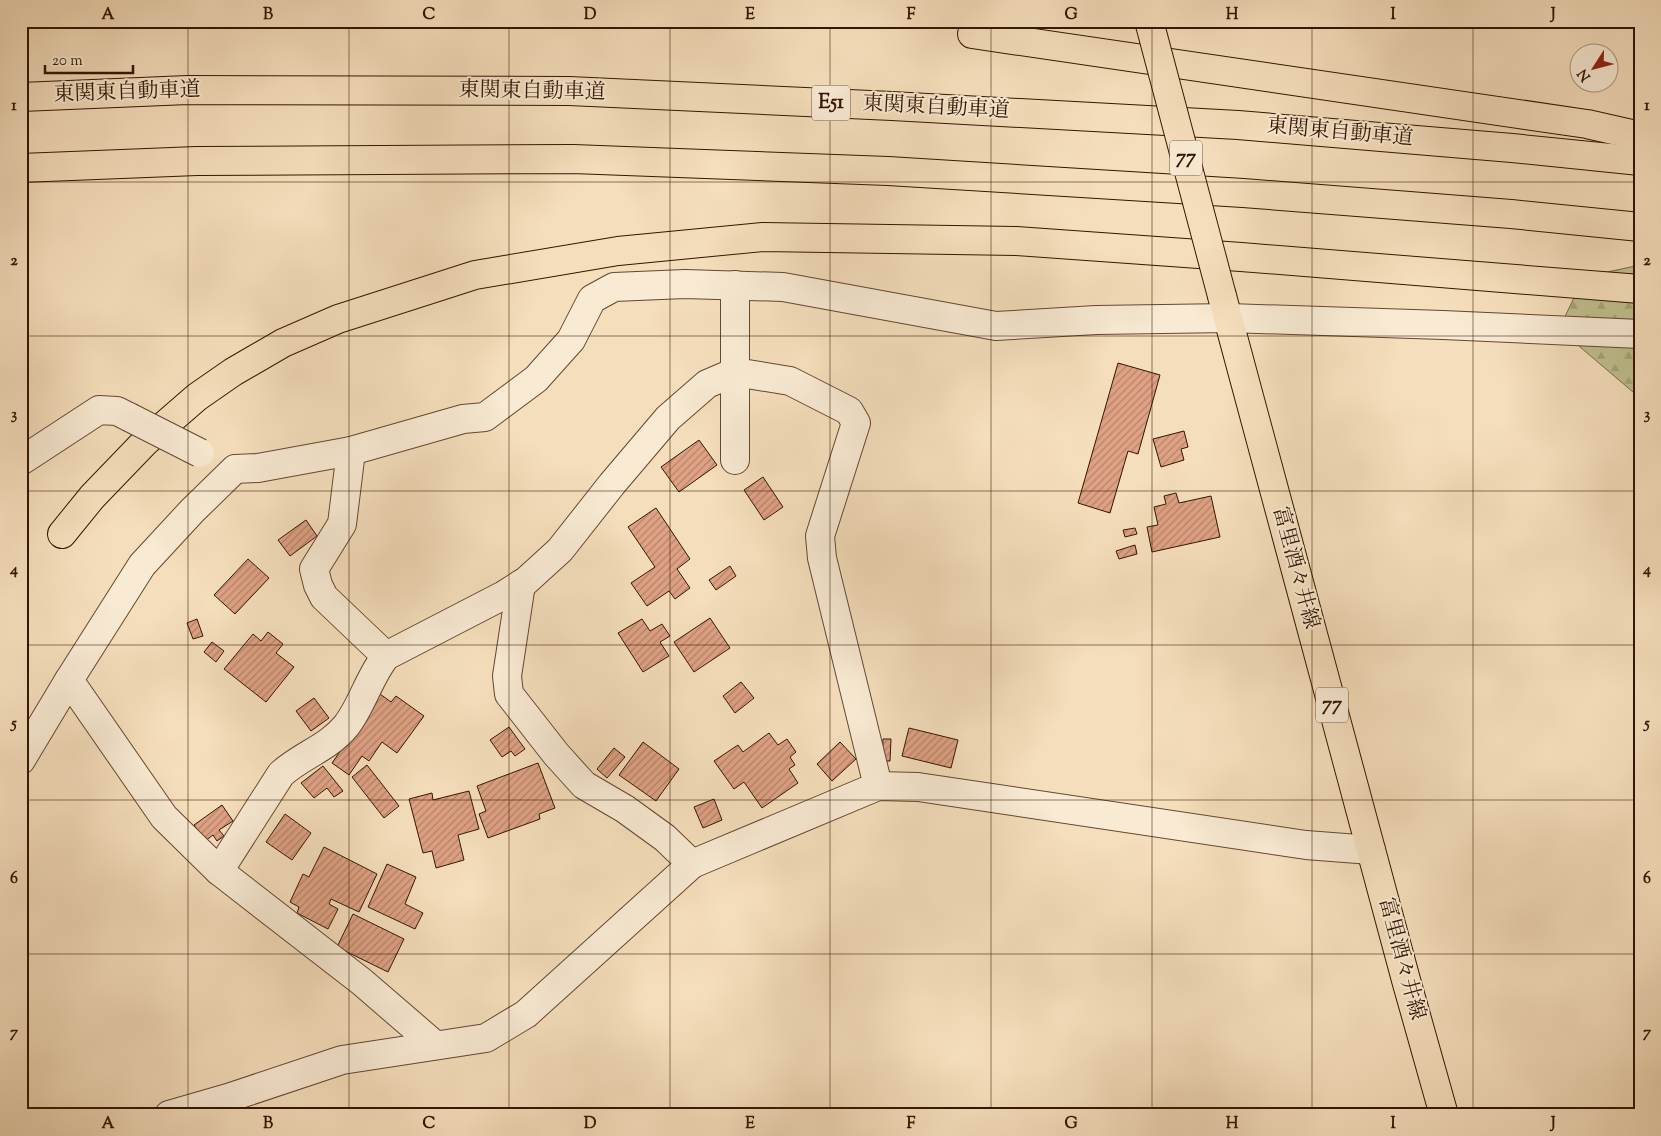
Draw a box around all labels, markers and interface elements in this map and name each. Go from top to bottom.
text: A [102,4,115,27]
text: B [263,4,273,27]
text: C [423,4,436,27]
text: D [584,4,597,27]
text: E [745,4,755,27]
text: F [907,4,916,27]
text: G [1064,4,1078,27]
text: H [1226,4,1239,27]
text: I [1390,4,1396,27]
text: J [1549,4,1556,27]
scale bar [45,42,132,74]
north arrow [1568,42,1618,92]
text: 20 m [52,51,83,72]
text: N [1574,64,1596,85]
street label: 東関東自動車道 [53,75,201,111]
street label: 東関東自動車道 [458,76,606,108]
road number: E51 [812,86,850,120]
street label: 東関東自動車道 [862,89,1010,127]
text: 1 [11,95,17,118]
text: 1 [1644,95,1650,118]
street label: 東関東自動車道 [1265,112,1415,154]
road number: 77 [1170,140,1202,176]
text: 2 [10,250,18,273]
text: 2 [1643,250,1651,273]
text: 3 [11,404,18,427]
text: 3 [1644,404,1651,427]
street label: 富里酒々井線 [1264,503,1326,633]
text: 4 [9,559,18,582]
text: 4 [1642,559,1651,582]
road number: 77 [1316,688,1348,722]
text: 5 [9,713,17,736]
text: 5 [1642,713,1650,736]
text: 6 [10,868,18,891]
text: 6 [1643,868,1651,891]
street label: 富里酒々井線 [1370,894,1432,1024]
text: 7 [10,1022,19,1045]
text: 7 [1643,1022,1652,1045]
text: A [102,1113,115,1136]
text: B [263,1113,273,1136]
text: C [423,1113,436,1136]
text: D [584,1113,597,1136]
text: E [745,1113,755,1136]
text: F [907,1113,916,1136]
text: G [1064,1113,1078,1136]
text: H [1226,1113,1239,1136]
text: I [1390,1113,1396,1136]
text: J [1549,1113,1556,1136]

